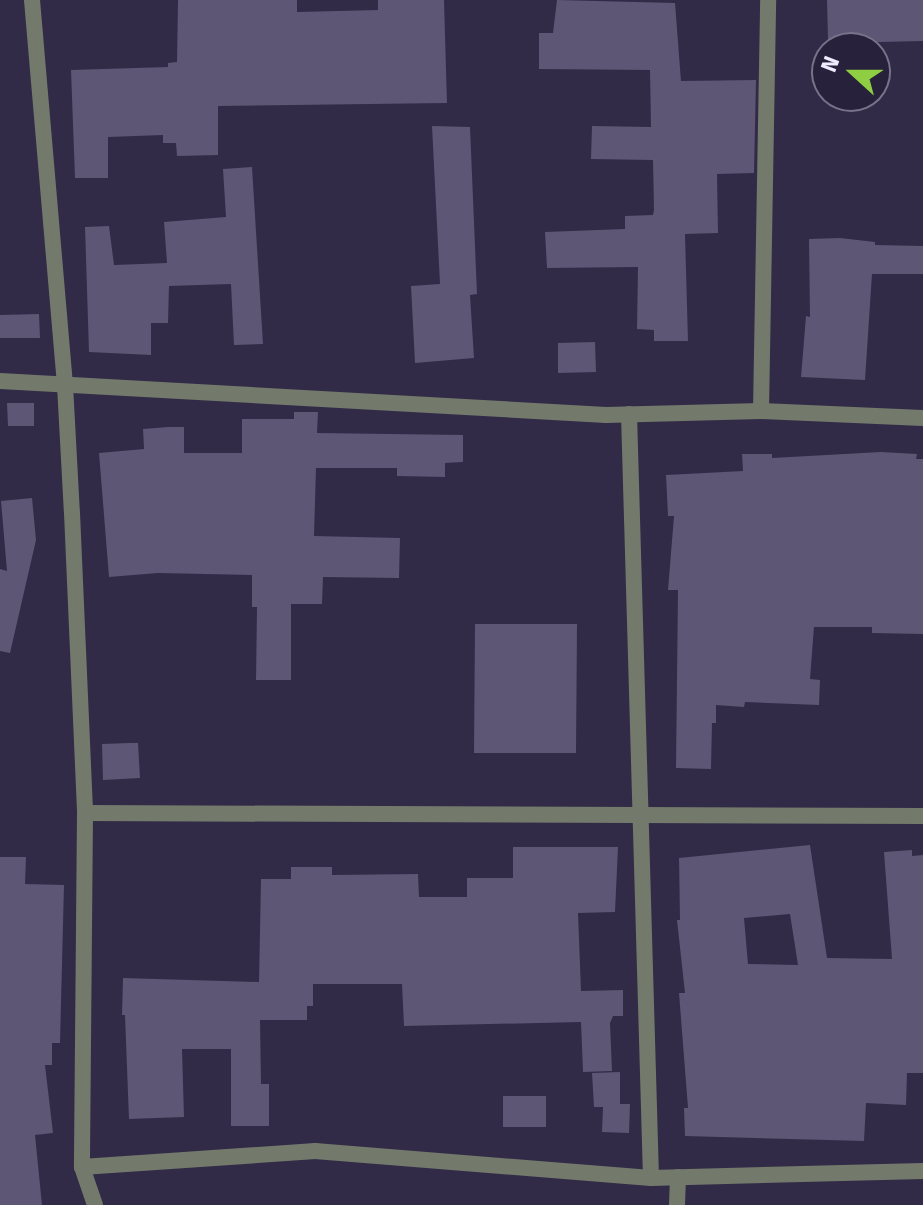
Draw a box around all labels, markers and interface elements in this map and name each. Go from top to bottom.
north arrow [811,32,891,112]
text: N [815,52,845,76]

